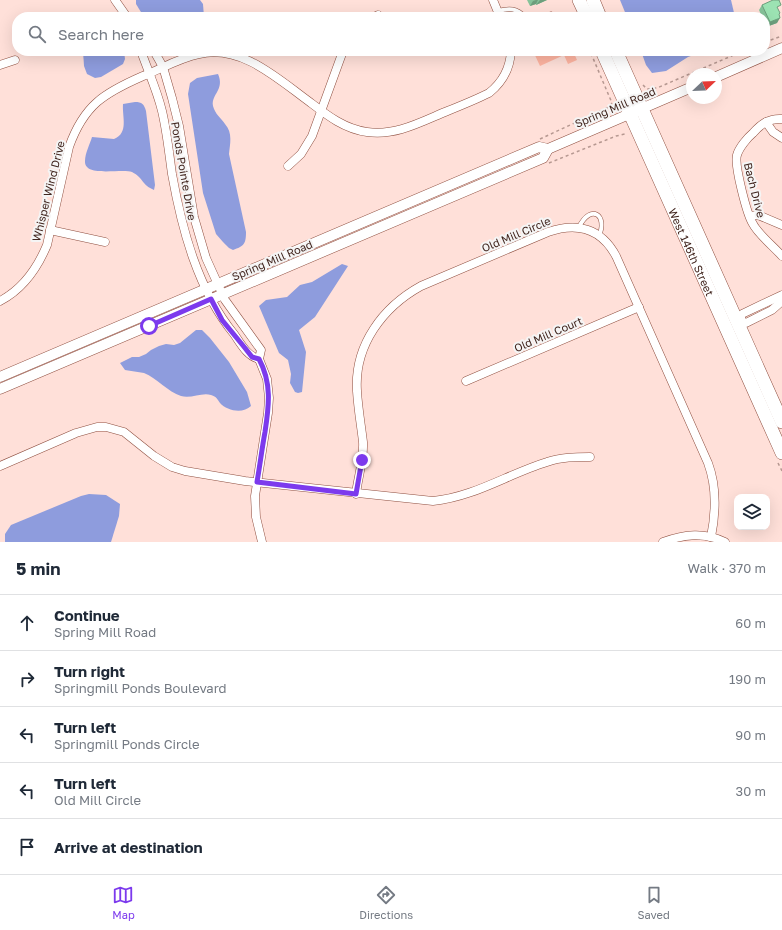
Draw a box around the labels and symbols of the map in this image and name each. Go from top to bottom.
north arrow [686,68,722,104]
street label: Spring Mill Road [573,84,657,130]
street label: Ponds Pointe Drive [169,121,199,221]
street label: Whisper Wind Drive [29,139,67,243]
street label: Bach Drive [742,161,768,219]
street label: West 146th Street [667,206,717,298]
street label: Old Mill Circle [480,214,552,254]
street label: Spring Mill Road [230,237,314,283]
street label: Old Mill Court [512,314,584,354]
route start [140,317,158,335]
route end [353,451,371,469]

